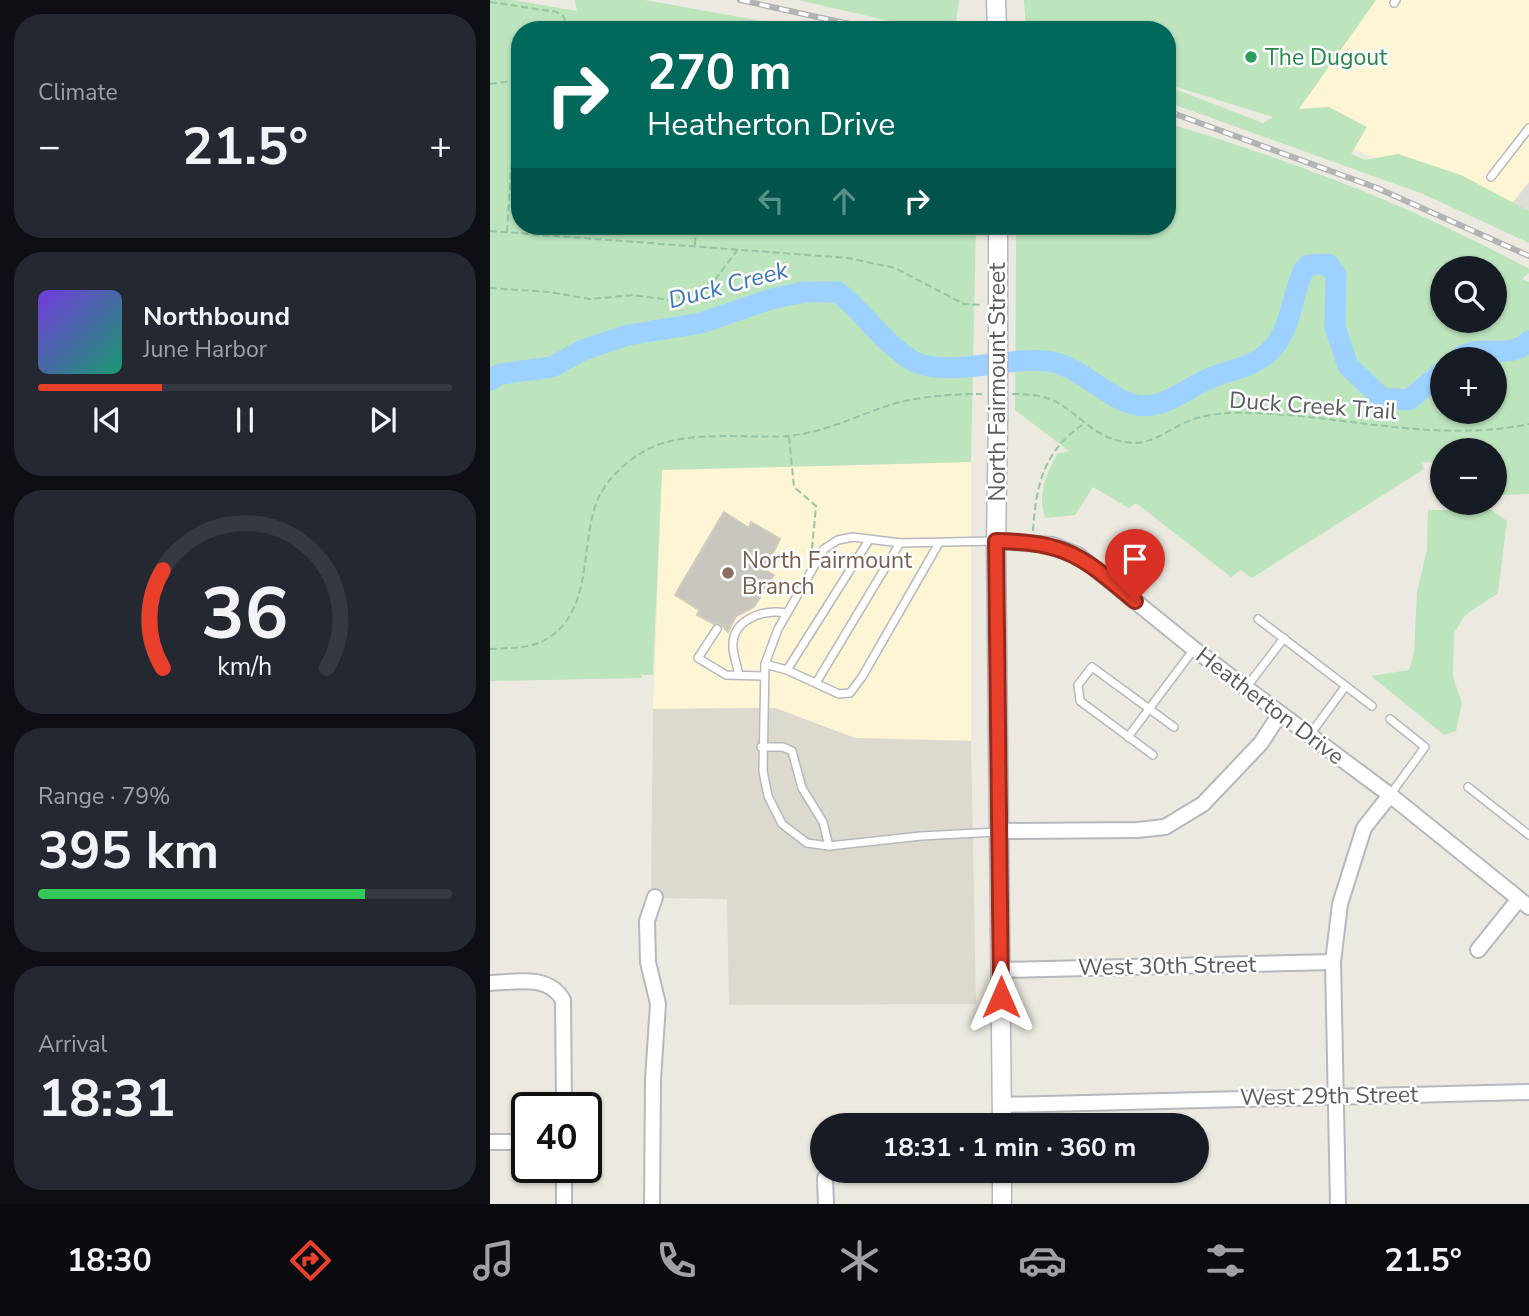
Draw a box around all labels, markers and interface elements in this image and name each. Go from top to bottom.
text: 270 m [647,39,791,106]
place label: The Dugout [1265,42,1388,73]
icon: right [532,49,623,140]
marker: The Dugout [1243,49,1259,65]
text: Climate [38,77,118,108]
text: Heatherton Drive [647,103,895,146]
text: 21.5° [182,111,308,182]
text: − [38,121,61,172]
text: + [429,121,452,172]
icon: left [752,182,790,220]
icon: ahead [825,182,863,220]
icon: right [898,182,936,220]
water label: Duck Creek [665,253,792,316]
map controls [1430,256,1507,515]
button: search [1430,256,1507,333]
street label: North Fairmount Street [982,262,1013,501]
text: Northbound [143,299,290,334]
text: June Harbor [143,334,267,365]
button: + [1430,347,1507,424]
street label: Duck Creek Trail [1228,385,1398,427]
icon: previous [88,401,126,439]
icon: pause [226,401,264,439]
icon: next [364,401,402,439]
button: − [1430,438,1507,515]
pin [1105,529,1165,601]
icon: arrive [1116,540,1154,578]
place label: North Fairmount Branch [742,545,913,602]
text: 36 [201,564,289,664]
marker: North Fairmount Branch [720,565,736,581]
street label: Heatherton Drive [1189,640,1351,772]
text: km/h [217,650,273,684]
text: Range · 79% [38,781,170,812]
text: 395 km [38,815,219,886]
street label: West 30th Street [1077,949,1257,983]
position arrow [964,960,1038,1034]
text: Arrival [38,1029,107,1060]
text: 18:31 [38,1063,176,1134]
street label: West 29th Street [1239,1079,1419,1113]
speed limit sign: 40 [511,1092,602,1183]
text: 18:31 · 1 min · 360 m [883,1130,1136,1165]
icon: directions [286,1236,335,1285]
icon: music [469,1236,518,1285]
icon: phone [652,1236,701,1285]
icon: climate [835,1236,884,1285]
icon: car [1018,1236,1067,1285]
icon: filters [1201,1236,1250,1285]
text: 18:30 [67,1239,152,1282]
text: 21.5° [1384,1239,1462,1282]

